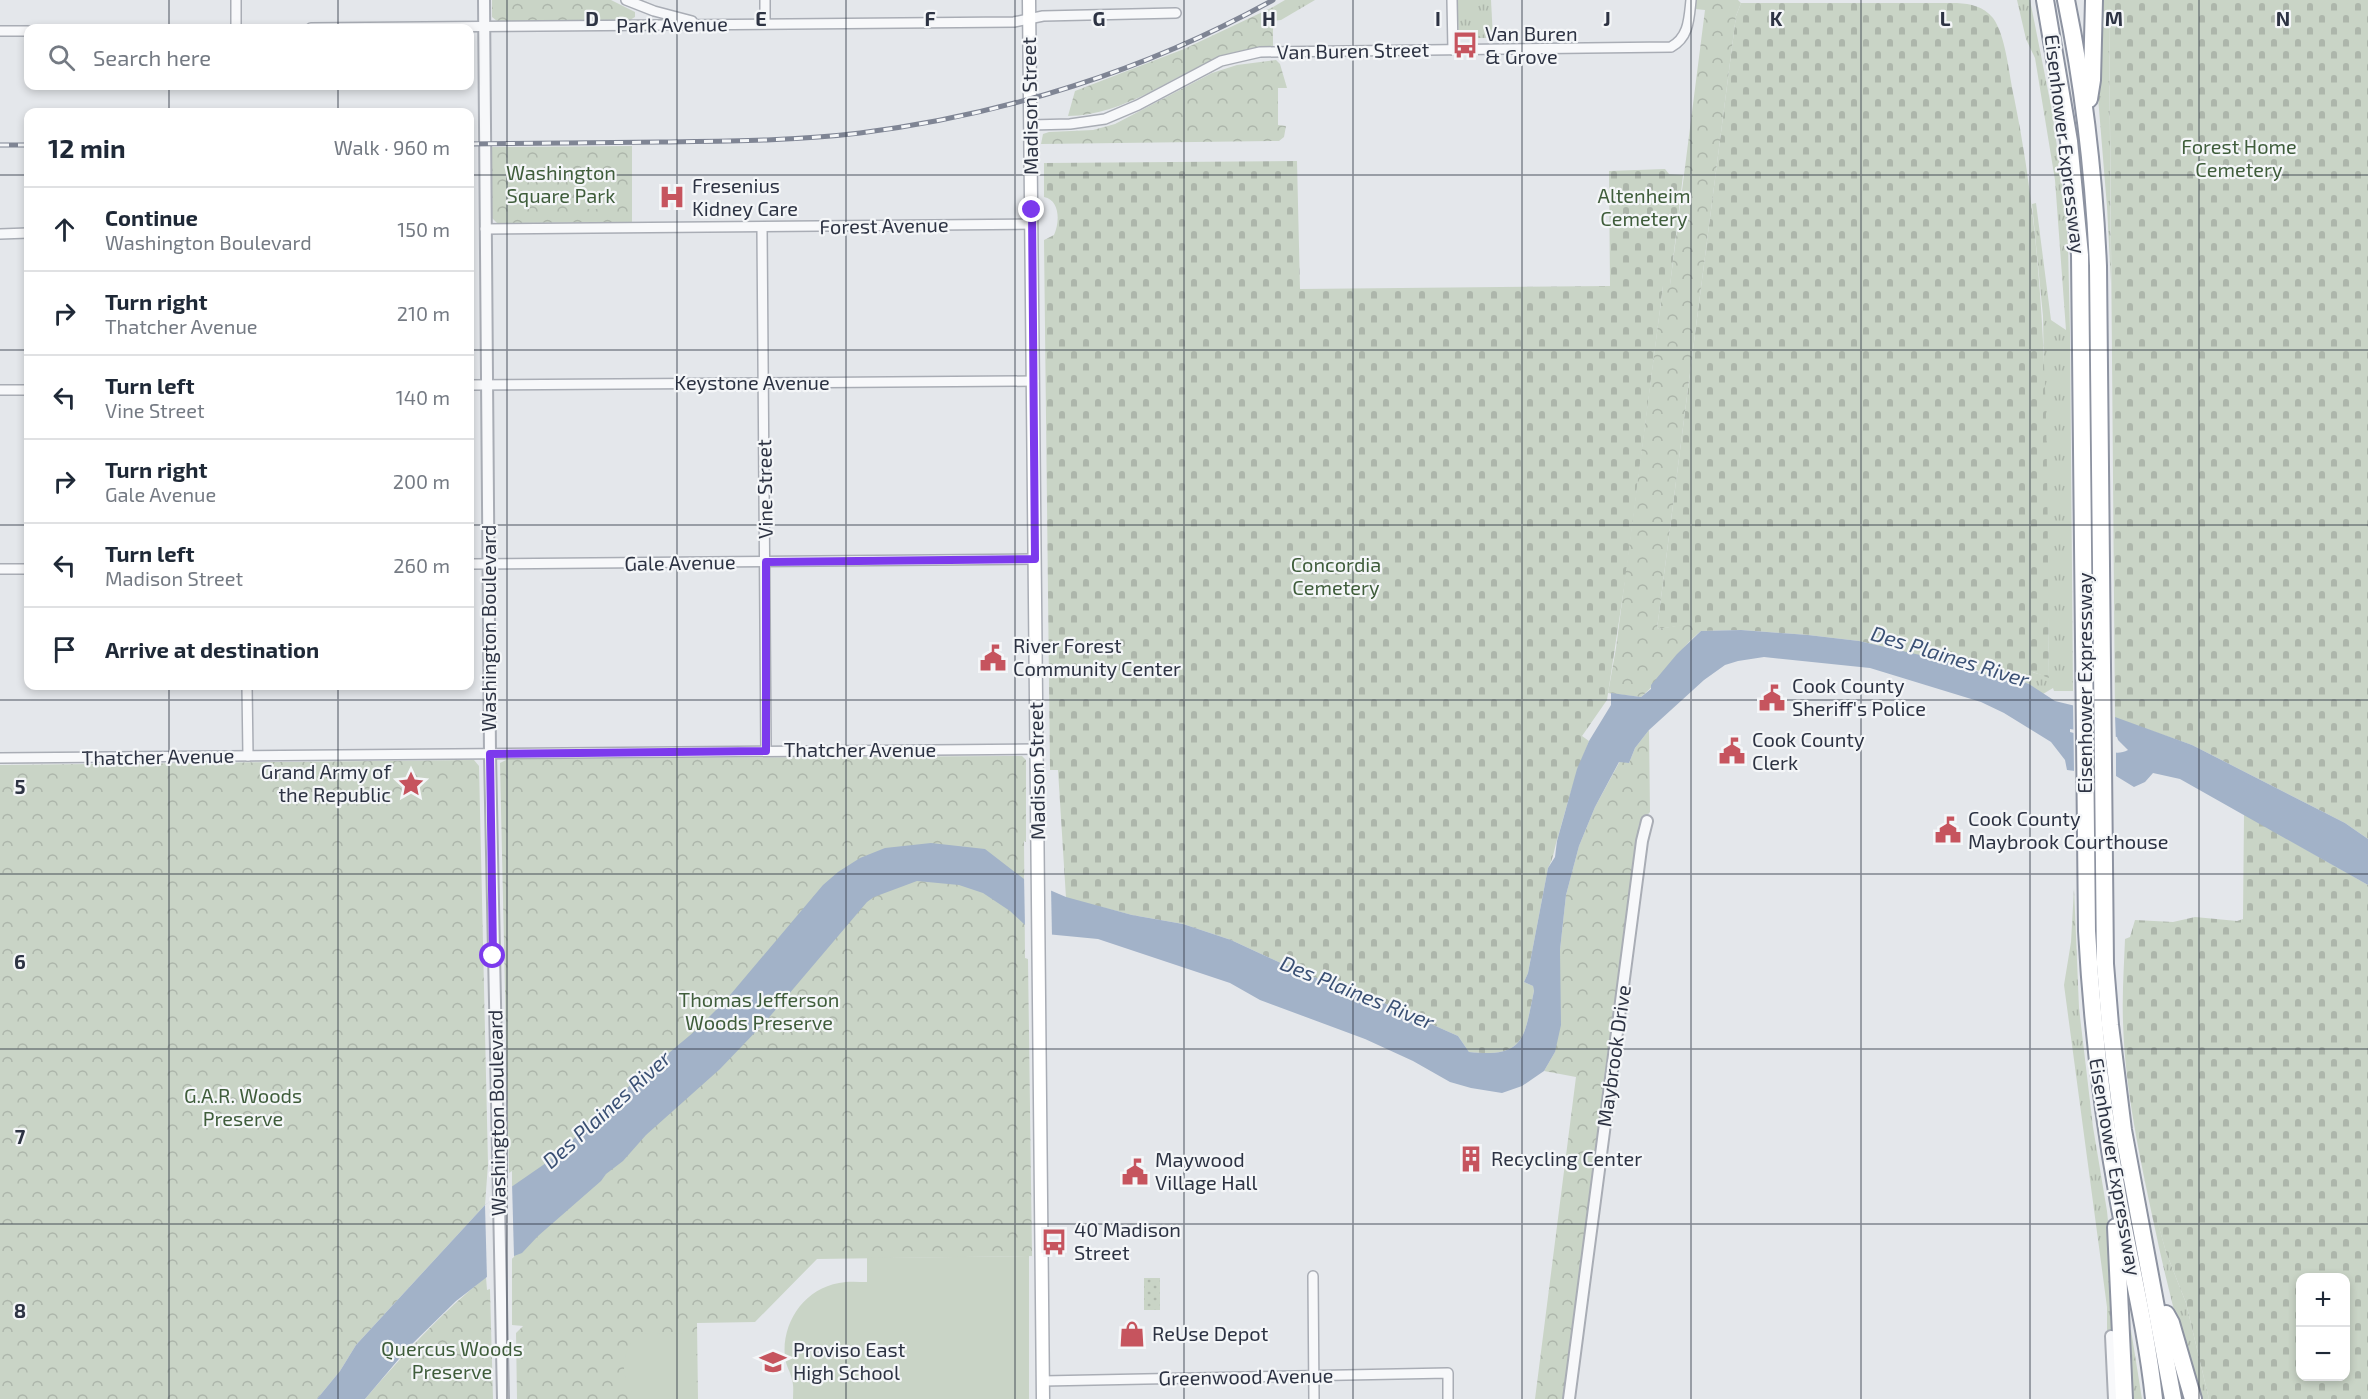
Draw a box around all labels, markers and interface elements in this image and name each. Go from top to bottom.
text: D [585,6,599,30]
text: E [755,6,767,30]
text: F [924,6,936,30]
text: G [1093,6,1105,30]
text: H [1262,6,1276,30]
text: I [1435,6,1441,30]
text: J [1603,6,1611,30]
text: K [1770,6,1783,30]
text: L [1940,6,1951,30]
text: M [2105,6,2123,30]
text: N [2276,6,2290,30]
street label: Park Avenue [616,11,728,37]
place label: Van Buren & Grove [1485,21,1578,68]
search box [24,24,474,90]
bus stop icon: Van Buren & Grove [1450,30,1480,60]
street label: Eisenhower Expressway [2041,33,2091,255]
street label: Madison Street [1016,36,1042,175]
street label: Van Buren Street [1276,37,1430,63]
icon: search [45,41,78,74]
text: Search here [93,44,211,70]
text: 12 min [48,132,126,163]
park label: Forest Home Cemetery [2181,134,2297,181]
text: Walk · 960 m [334,135,450,159]
park label: Washington Square Park [506,160,616,207]
place label: Fresenius Kidney Care [692,173,798,220]
hospital icon: Fresenius Kidney Care [657,182,687,212]
park label: Altenheim Cemetery [1597,183,1691,230]
route end [1018,196,1044,222]
text: Continue [105,204,198,230]
street label: Forest Avenue [819,212,949,238]
icon: ahead [48,213,81,246]
text: 150 m [397,217,450,241]
text: Washington Boulevard [105,230,312,254]
text: Turn right [105,288,207,314]
icon: right [48,297,81,330]
text: 210 m [397,301,450,325]
text: Thatcher Avenue [105,314,258,338]
street label: Keystone Avenue [674,370,830,394]
text: Turn left [105,372,194,398]
icon: left [48,381,81,414]
text: 140 m [396,385,450,409]
text: Vine Street [105,398,205,422]
street label: Vine Street [751,439,777,539]
text: Turn right [105,456,207,482]
icon: right [48,465,81,498]
text: 200 m [393,469,450,493]
text: Gale Avenue [105,482,216,506]
street label: Washington Boulevard [476,525,500,731]
text: Turn left [105,540,194,566]
icon: left [48,549,81,582]
street label: Gale Avenue [624,549,736,575]
park label: Concordia Cemetery [1291,552,1381,599]
text: 260 m [393,553,450,577]
text: Madison Street [105,566,243,590]
street label: Eisenhower Expressway [2072,572,2096,793]
water label: Des Plaines River [1868,620,2033,692]
icon: arrive [48,633,81,666]
place label: River Forest Community Center [1013,633,1181,680]
text: Arrive at destination [105,636,319,662]
public building icon: River Forest Community Center [978,643,1008,673]
place label: Cook County Sheriff's Police [1792,673,1926,720]
public building icon: Cook County Sheriff's Police [1757,683,1787,713]
street label: Madison Street [1023,701,1049,840]
place label: Cook County Clerk [1752,727,1865,774]
public building icon: Cook County Clerk [1717,736,1747,766]
street label: Thatcher Avenue [784,737,936,761]
street label: Thatcher Avenue [81,743,234,769]
place label: Grand Army of the Republic [261,759,391,806]
place icon: Grand Army of the Republic [396,769,426,799]
text: 5 [14,774,26,798]
place label: Cook County Maybrook Courthouse [1968,806,2169,853]
public building icon: Cook County Maybrook Courthouse [1933,815,1963,845]
route start [479,942,505,968]
text: 6 [14,949,26,973]
water label: Des Plaines River [1277,949,1439,1034]
street label: Maybrook Drive [1591,983,1635,1128]
park label: Thomas Jefferson Woods Preserve [679,987,839,1034]
street label: Washington Boulevard [482,1009,510,1217]
water label: Des Plaines River [537,1044,676,1173]
street label: Eisenhower Expressway [2085,1056,2147,1278]
park label: G.A.R. Woods Preserve [184,1083,302,1130]
text: 7 [15,1124,26,1148]
building icon: Recycling Center [1456,1144,1486,1174]
place label: Recycling Center [1491,1146,1642,1170]
place label: Maywood Village Hall [1155,1147,1258,1194]
public building icon: Maywood Village Hall [1120,1157,1150,1187]
place label: 40 Madison Street [1074,1217,1181,1264]
bus stop icon: 40 Madison Street [1039,1227,1069,1257]
map controls [2296,1273,2350,1381]
button: + [2296,1273,2350,1327]
text: 8 [14,1298,26,1322]
shop icon: ReUse Depot [1117,1319,1147,1349]
place label: ReUse Depot [1152,1321,1269,1345]
button: − [2296,1327,2350,1381]
park label: Quercus Woods Preserve [381,1336,523,1383]
place label: Proviso East High School [793,1337,906,1384]
school or university icon: Proviso East High School [758,1347,788,1377]
street label: Greenwood Avenue [1158,1362,1334,1390]

